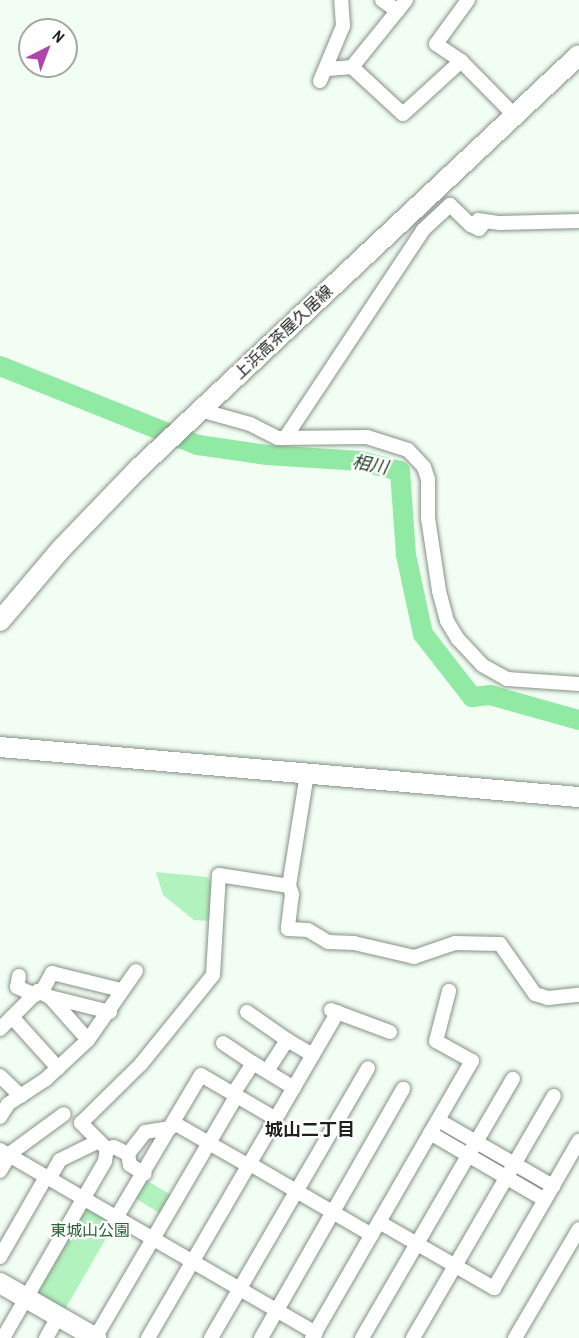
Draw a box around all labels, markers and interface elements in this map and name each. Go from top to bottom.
north arrow [18,18,78,78]
text: N [48,25,70,47]
street label: 上浜高茶屋久居線 [230,281,336,383]
water label: 相川 [350,451,390,479]
district label: 城山二丁目 [265,1119,355,1141]
park label: 東城山公園 [50,1220,130,1240]

